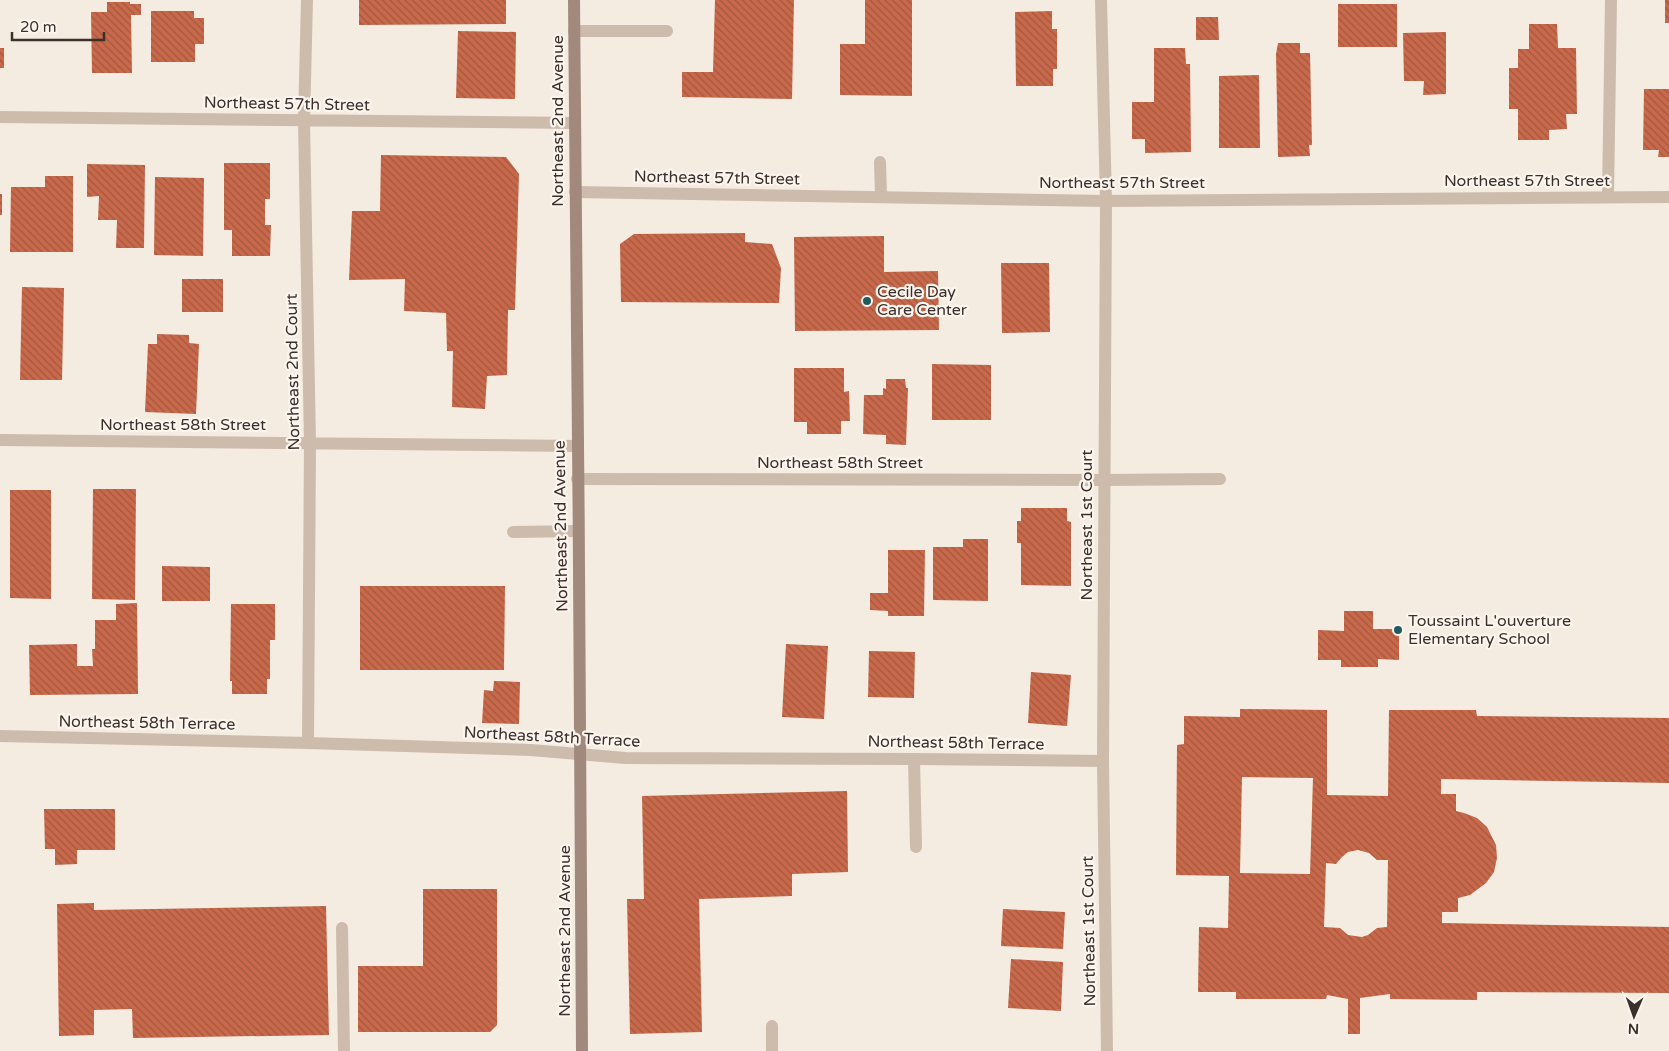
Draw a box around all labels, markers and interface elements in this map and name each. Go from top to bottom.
scale bar [12,10,105,42]
text: 20 m [20,18,57,36]
street label: Northeast 2nd Avenue [548,35,568,207]
street label: Northeast 57th Street [204,93,370,115]
street label: Northeast 57th Street [634,167,800,189]
street label: Northeast 57th Street [1444,171,1610,191]
street label: Northeast 57th Street [1039,173,1205,193]
place label: Cecile Day Care Center [877,282,968,320]
street label: Northeast 2nd Court [282,293,304,451]
marker: Cecile Day Care Center [861,295,873,307]
street label: Northeast 58th Street [100,415,266,435]
street label: Northeast 2nd Avenue [550,440,572,612]
street label: Northeast 1st Court [1077,450,1097,600]
street label: Northeast 58th Street [757,453,923,473]
place label: Toussaint L'ouverture Elementary School [1408,611,1571,649]
marker: Toussaint L'ouverture Elementary School [1392,624,1404,636]
street label: Northeast 58th Terrace [58,711,236,735]
street label: Northeast 58th Terrace [463,722,641,752]
street label: Northeast 58th Terrace [867,731,1045,755]
street label: Northeast 2nd Avenue [555,845,575,1017]
street label: Northeast 1st Court [1078,855,1100,1007]
north arrow [1609,991,1659,1041]
text: N [1628,1020,1639,1037]

